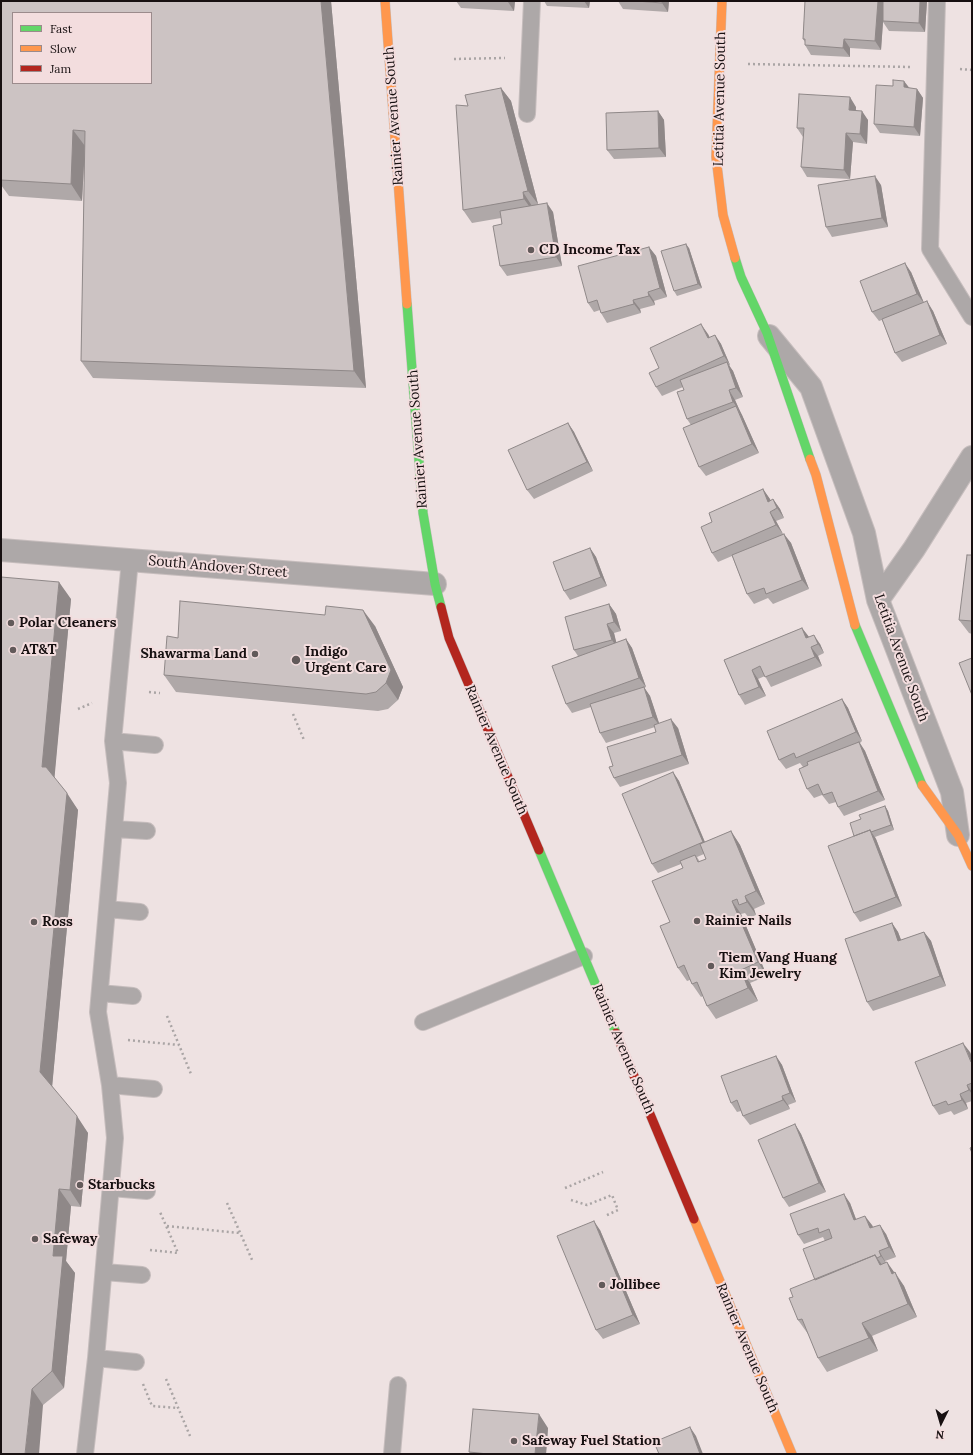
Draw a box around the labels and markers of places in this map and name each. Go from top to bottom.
place label: CD Income Tax [539,242,640,258]
marker: CD Income Tax [526,245,536,255]
place label: Polar Cleaners [19,615,116,631]
marker: Polar Cleaners [6,618,16,628]
place label: AT&T [21,642,57,658]
place label: Indigo Urgent Care [305,644,387,676]
marker: AT&T [8,645,18,655]
place label: Shawarma Land [141,646,247,662]
marker: Shawarma Land [250,649,260,659]
marker: Indigo Urgent Care [290,654,302,666]
place label: Rainier Nails [705,913,791,929]
place label: Ross [42,914,73,930]
marker: Rainier Nails [692,916,702,926]
marker: Ross [29,917,39,927]
place label: Tiem Vang Huang Kim Jewelry [719,950,837,982]
marker: Tiem Vang Huang Kim Jewelry [706,961,716,971]
place label: Starbucks [88,1177,155,1193]
marker: Starbucks [75,1180,85,1190]
place label: Safeway [43,1231,97,1247]
marker: Safeway [30,1234,40,1244]
place label: Jollibee [610,1277,660,1293]
marker: Jollibee [597,1280,607,1290]
place label: Safeway Fuel Station [522,1433,661,1449]
marker: Safeway Fuel Station [509,1436,519,1446]

